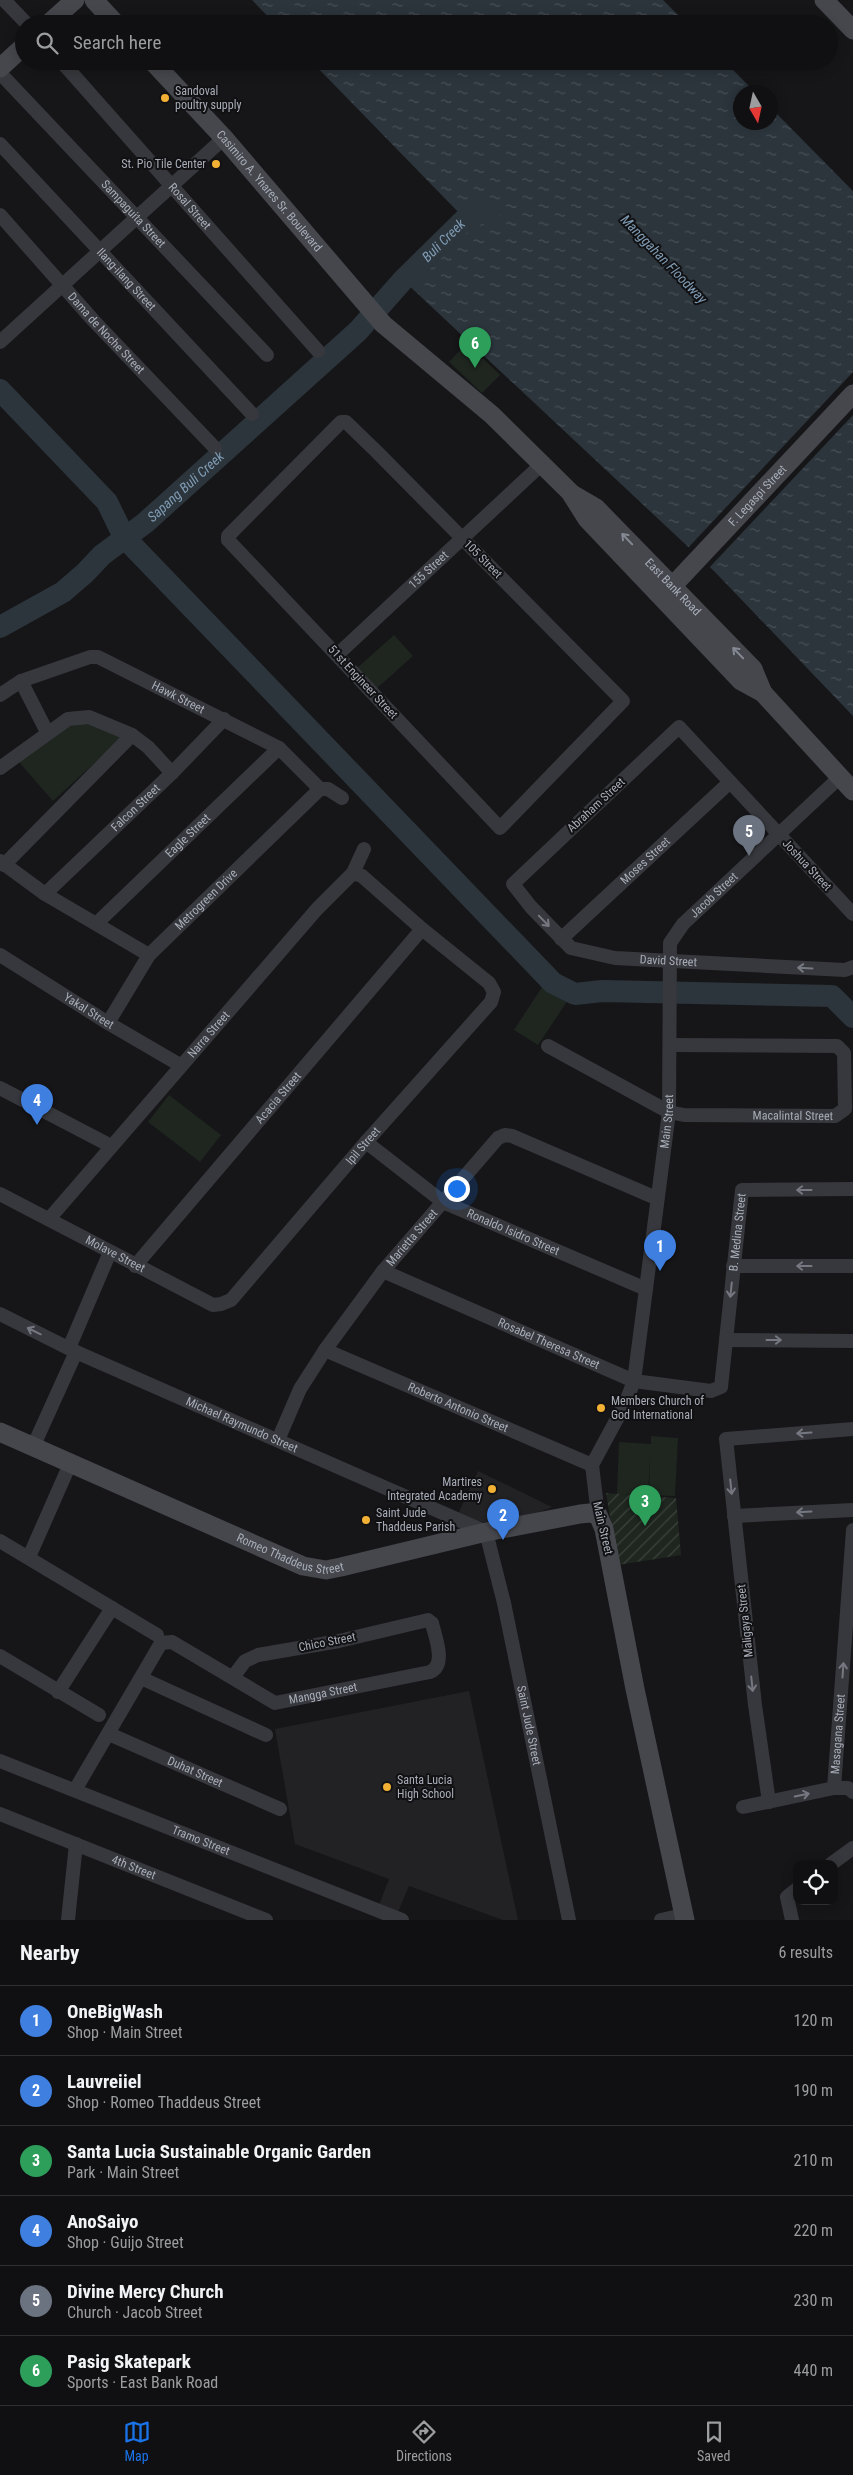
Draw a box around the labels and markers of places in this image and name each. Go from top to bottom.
place label: Sandoval poultry supply [175,84,241,112]
marker: Sandoval poultry supply [159,92,171,104]
place label: St. Pio Tile Center [121,157,206,171]
marker: St. Pio Tile Center [210,158,222,170]
pin: 6 [459,327,491,368]
pin: 5 [733,815,765,856]
pin: 4 [21,1084,53,1125]
pin: 1 [644,1230,676,1271]
place label: Members Church of God International [611,1394,704,1422]
marker: Members Church of God International [595,1402,607,1414]
place label: Martires Integrated Academy [387,1475,482,1503]
marker: Martires Integrated Academy [486,1483,498,1495]
pin: 3 [629,1485,661,1526]
pin: 2 [487,1499,519,1540]
place label: Saint Jude Thaddeus Parish [376,1506,456,1534]
marker: Saint Jude Thaddeus Parish [360,1514,372,1526]
place label: Santa Lucia High School [397,1773,454,1801]
marker: Santa Lucia High School [381,1781,393,1793]

